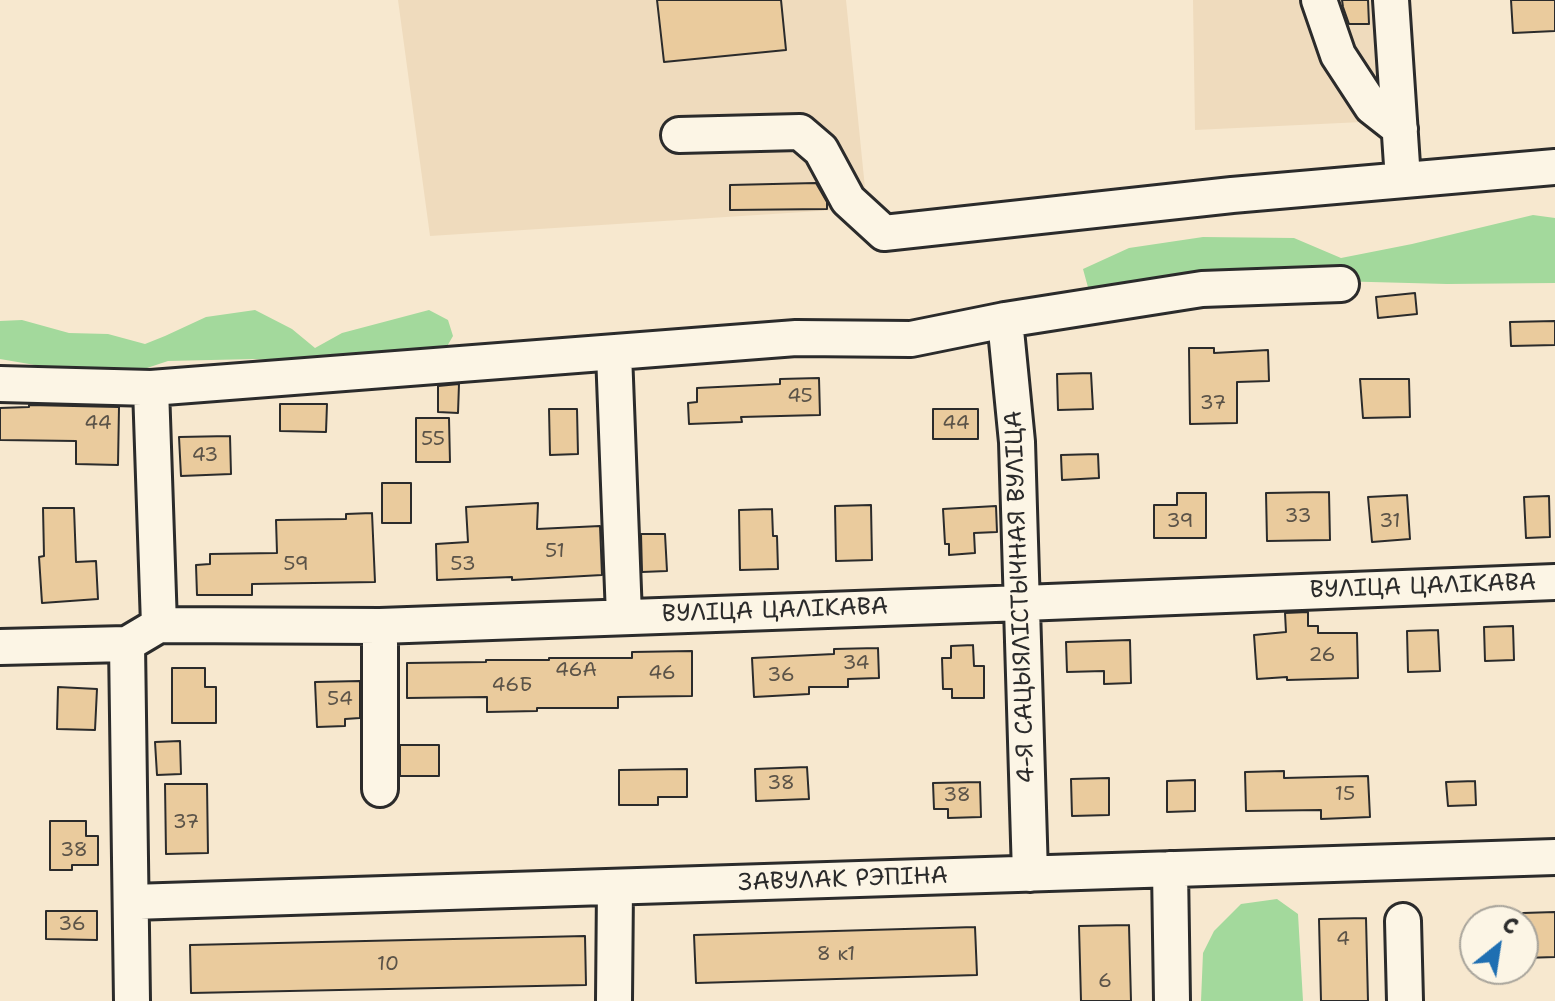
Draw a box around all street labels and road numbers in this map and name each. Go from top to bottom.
street label: 4-Я САЦЫЯЛІСТЫЧНАЯ ВУЛІЦА [1000,410,1042,784]
street label: ВУЛІЦА ЦАЛІКАВА [1309,569,1537,605]
street label: ВУЛІЦА ЦАЛІКАВА [661,593,889,629]
street label: ЗАВУЛАК РЭПІНА [738,862,948,898]

